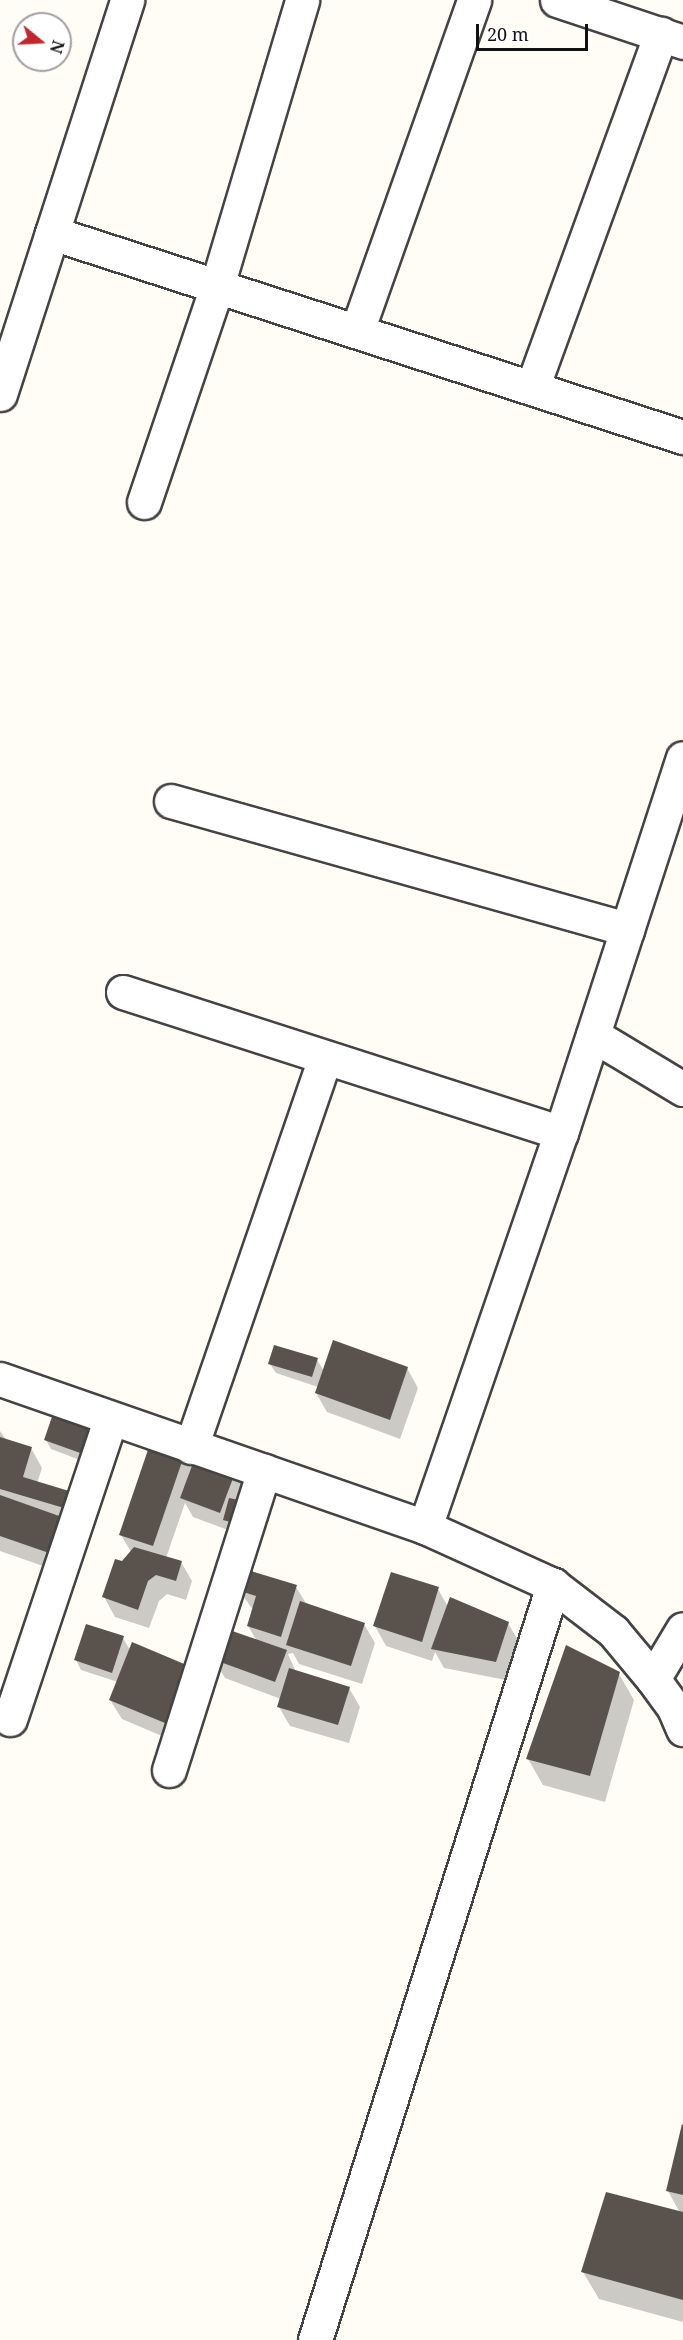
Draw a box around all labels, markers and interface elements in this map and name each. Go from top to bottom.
north arrow [12,12,72,72]
scale bar [479,12,592,50]
text: 20 m [487,22,529,46]
text: N [45,38,70,56]

